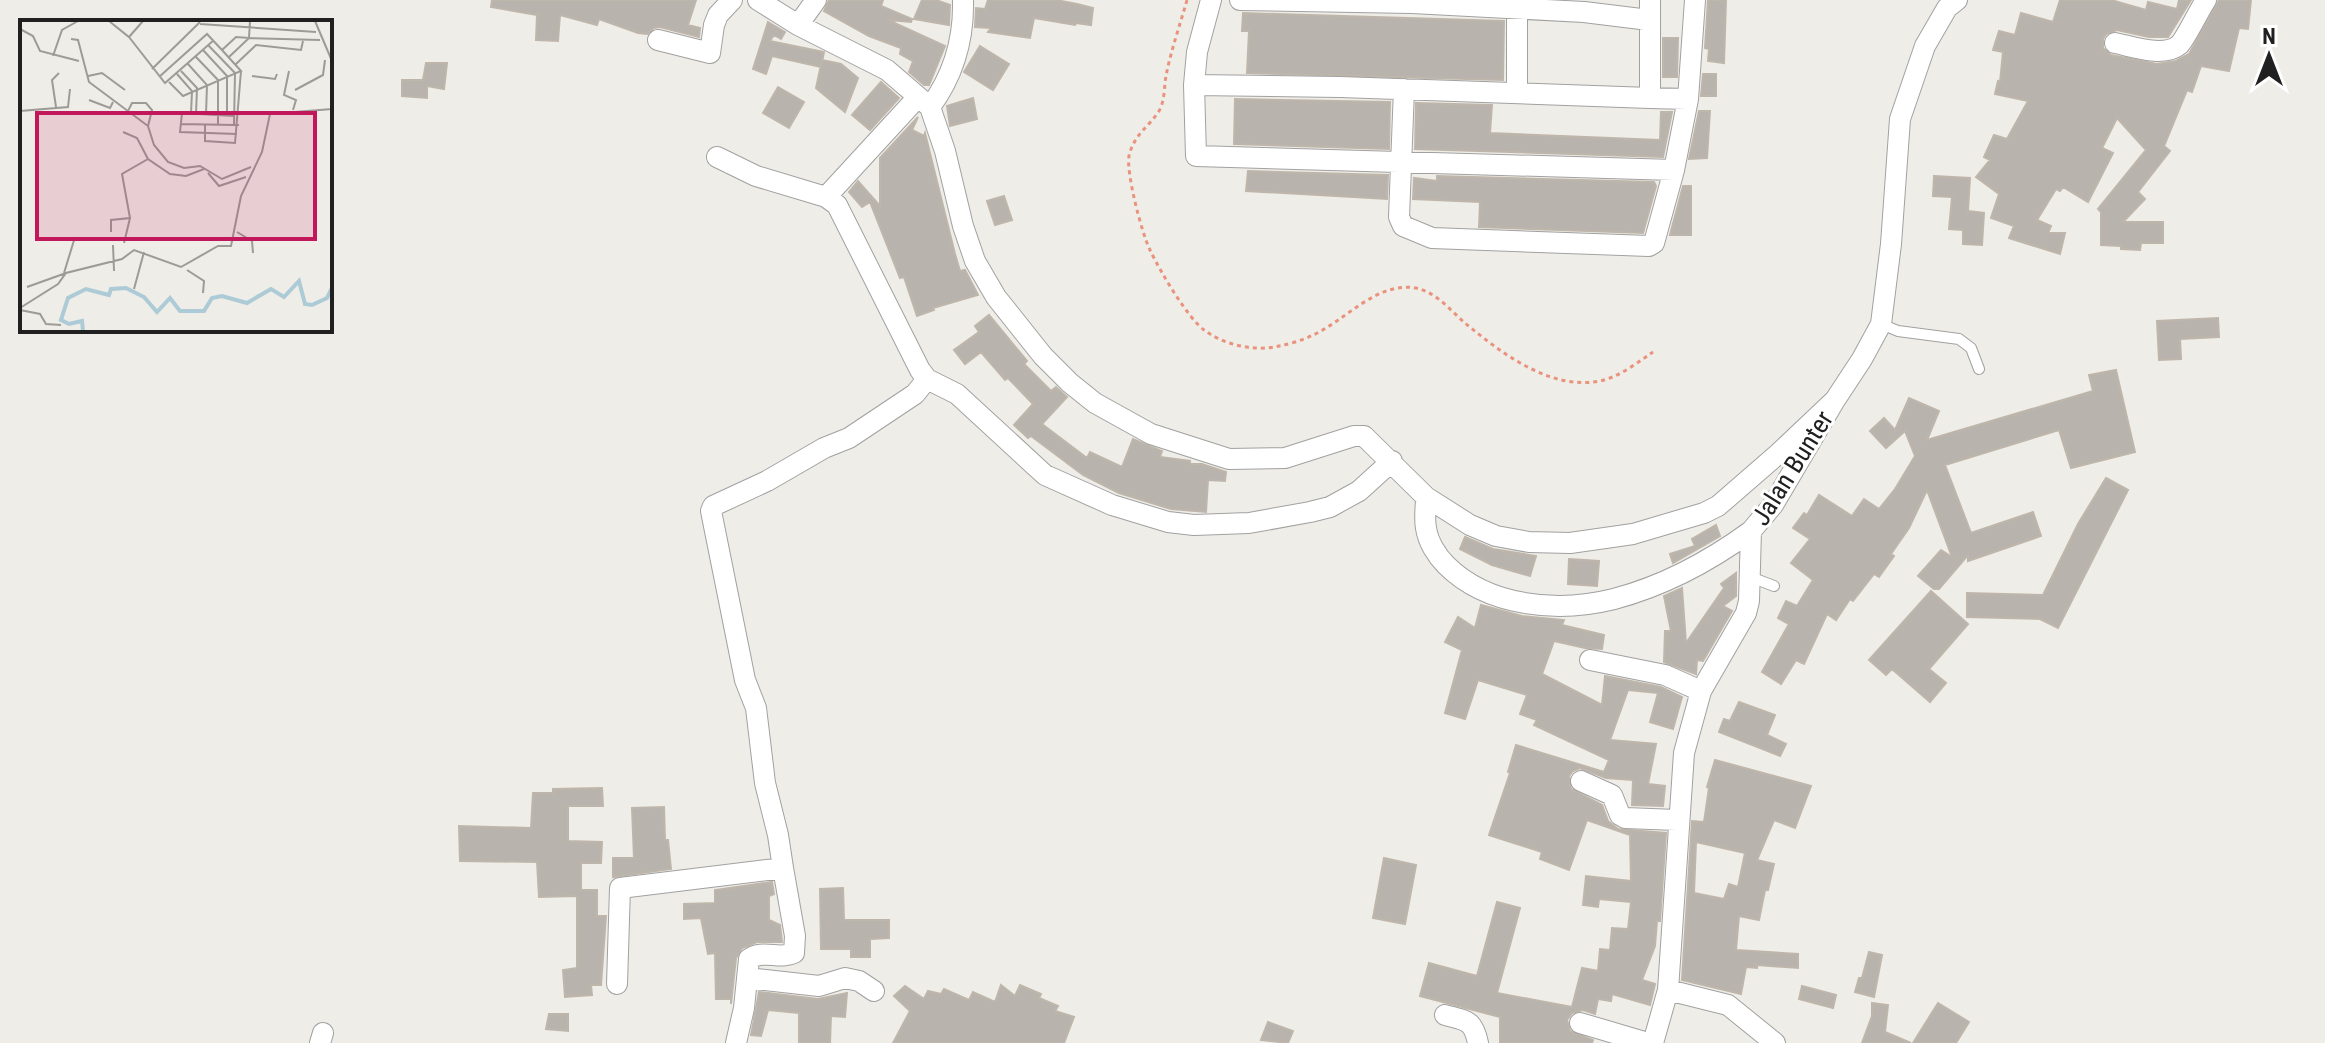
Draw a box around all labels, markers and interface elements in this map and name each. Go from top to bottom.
north arrow [2229,16,2309,96]
inset map [20,20,332,332]
text: N [2262,24,2276,49]
street label: Jalan Bunter [1745,405,1839,531]

